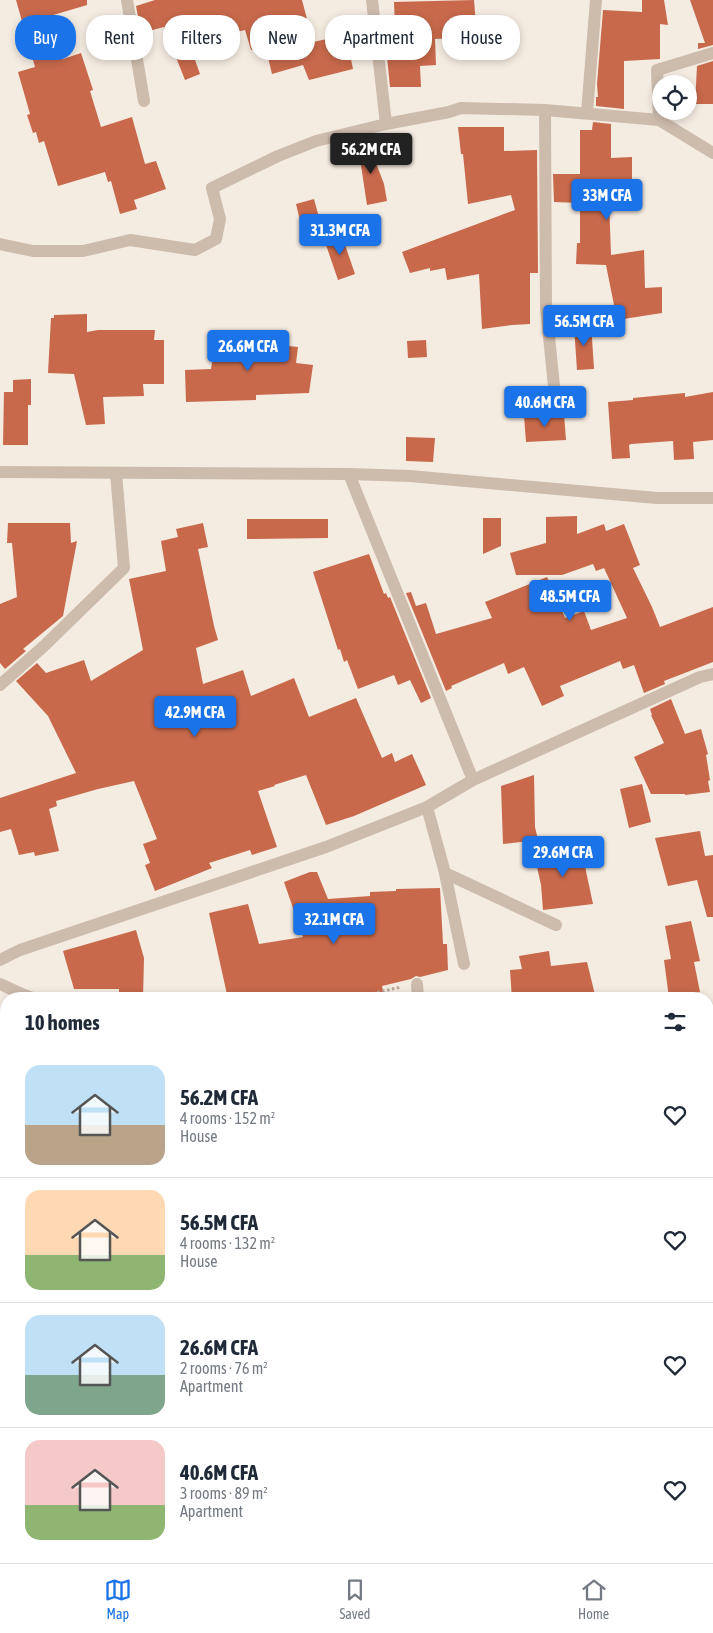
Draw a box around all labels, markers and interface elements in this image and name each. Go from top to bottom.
chip: Buy [15,15,76,60]
chip: Rent [86,15,153,60]
chip: Filters [163,15,240,60]
chip: New [250,15,315,60]
chip: Apartment [325,15,432,60]
chip: House [442,15,520,60]
map controls [652,75,697,120]
button: locate [652,75,697,120]
pin: 56.2M CFA [314,132,428,175]
text: 56.2M CFA [341,140,401,158]
pin: 33M CFA [561,178,653,221]
text: 33M CFA [582,186,632,204]
pin: 31.3M CFA [283,214,397,256]
text: 31.3M CFA [310,221,370,239]
pin: 56.5M CFA [527,304,641,347]
text: 56.5M CFA [554,312,614,330]
pin: 26.6M CFA [191,330,305,372]
text: 26.6M CFA [218,337,278,355]
pin: 40.6M CFA [488,386,602,428]
text: 40.6M CFA [515,393,575,411]
pin: 48.5M CFA [513,580,627,622]
text: 48.5M CFA [540,587,600,605]
pin: 42.9M CFA [138,696,252,738]
text: 42.9M CFA [165,703,225,721]
pin: 29.6M CFA [506,836,620,878]
text: 29.6M CFA [533,843,593,861]
pin: 32.1M CFA [277,902,391,945]
text: 32.1M CFA [304,910,364,928]
icon: filters [661,1008,689,1036]
text: 10 homes [25,1010,100,1034]
icon: home [65,1085,125,1145]
text: 56.2M CFA [180,1085,258,1109]
icon: heart [661,1101,689,1129]
text: 4 rooms · 152 m² [180,1109,275,1127]
text: House [180,1127,217,1145]
icon: home [65,1210,125,1270]
text: 56.5M CFA [180,1210,258,1234]
icon: heart [661,1226,689,1254]
text: 4 rooms · 132 m² [180,1234,275,1252]
text: House [180,1252,217,1270]
icon: home [65,1335,125,1395]
text: 26.6M CFA [180,1335,258,1359]
icon: heart [661,1351,689,1379]
text: 2 rooms · 76 m² [180,1359,268,1377]
text: Apartment [180,1377,243,1395]
icon: home [65,1460,125,1520]
text: 40.6M CFA [180,1460,258,1484]
icon: heart [661,1476,689,1504]
text: 3 rooms · 89 m² [180,1484,268,1502]
text: Apartment [180,1502,243,1520]
tab: Map [104,1576,132,1622]
tab: Saved [339,1576,370,1622]
tab: Home [578,1576,609,1622]

